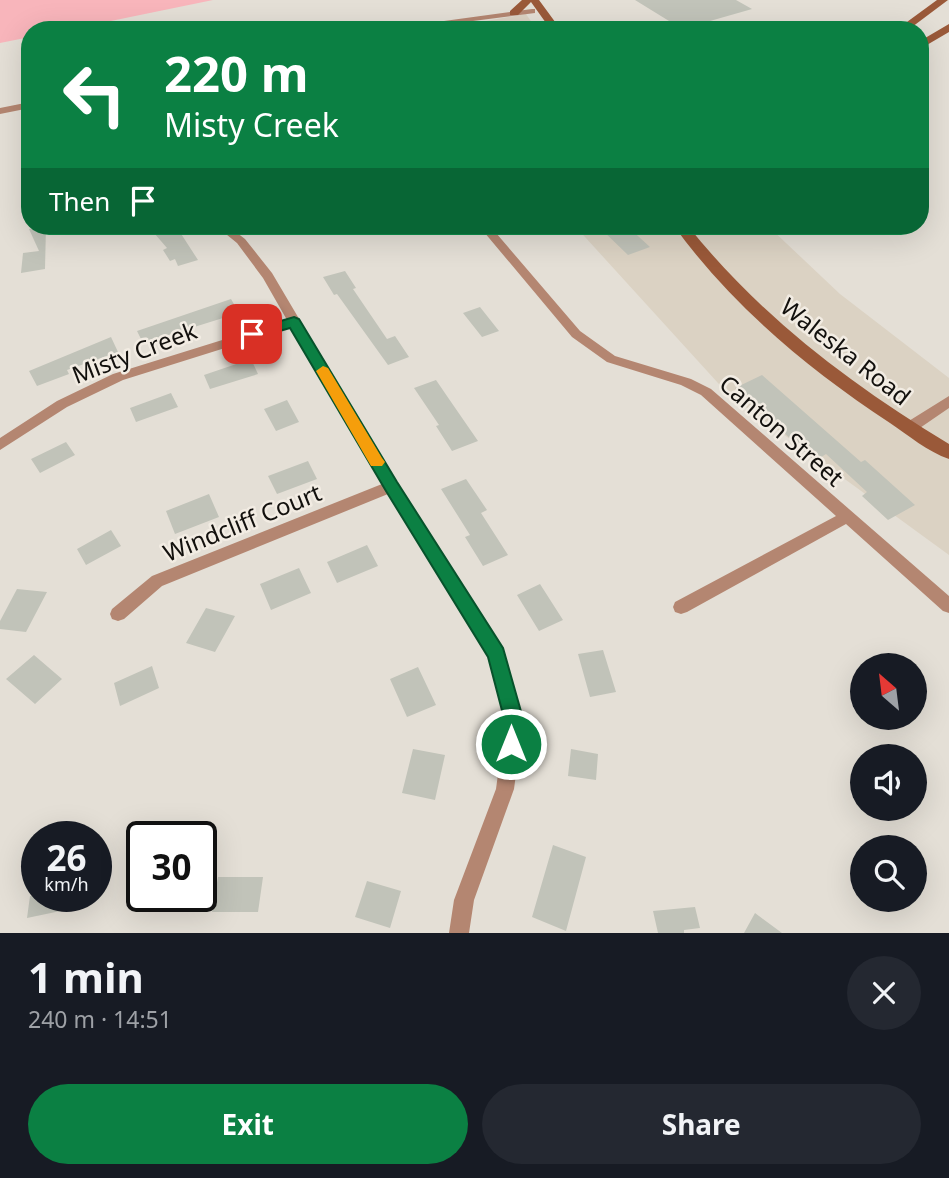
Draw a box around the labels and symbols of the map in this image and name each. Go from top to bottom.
street label: Waleska Road [774,290,918,412]
pin [222,304,282,364]
street label: Misty Creek [67,313,201,391]
street label: Canton Street [713,367,851,493]
street label: Windcliff Court [158,475,326,569]
north arrow [850,653,928,730]
position arrow [474,707,548,781]
speed limit sign: 30 [126,821,217,912]

